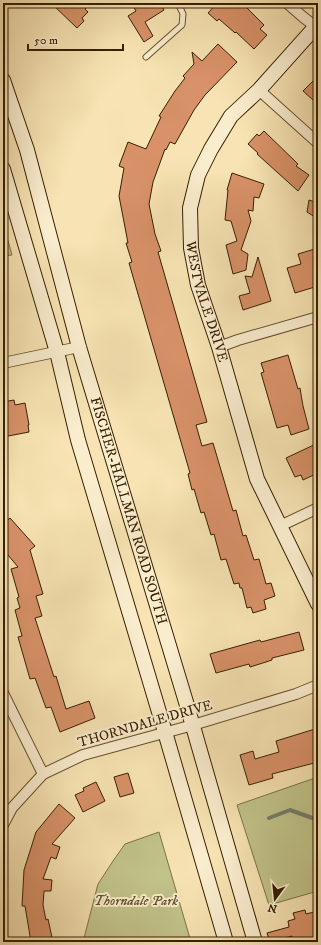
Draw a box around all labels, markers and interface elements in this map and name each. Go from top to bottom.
scale bar [28,26,123,52]
text: 50 m [34,33,58,48]
street label: WESTVALE DRIVE [182,240,232,364]
street label: FISCHER-HALLMAN ROAD SOUTH [86,395,171,627]
street label: THORNDALE DRIVE [76,696,214,752]
north arrow [255,879,295,919]
park label: Thorndale Park [94,892,178,910]
text: N [266,900,279,916]

